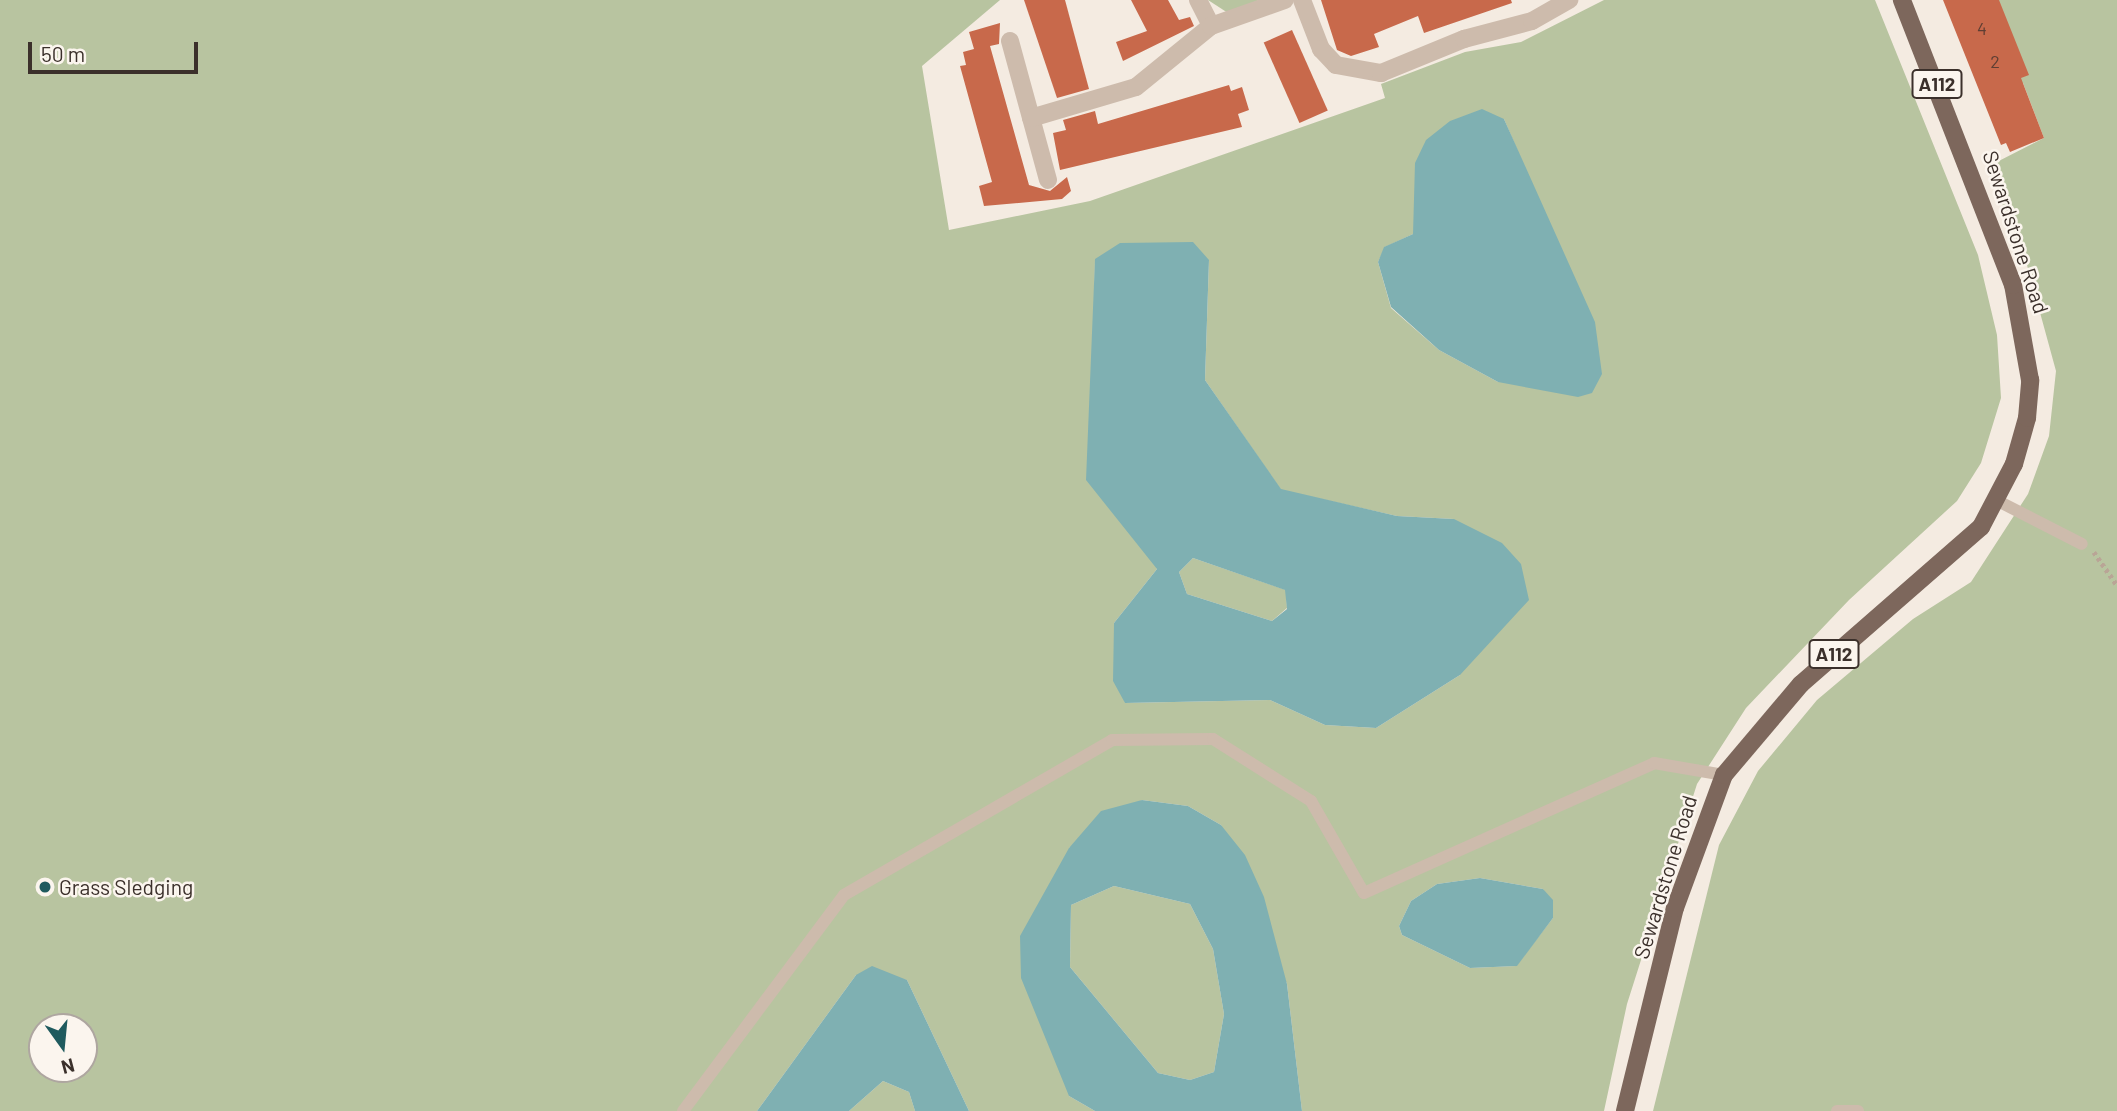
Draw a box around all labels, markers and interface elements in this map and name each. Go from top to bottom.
house number: 4 [1977,17,1987,39]
scale bar [32,28,201,72]
text: 50 m [41,41,85,66]
house number: 2 [1990,50,2000,72]
road number: A112 [1911,68,1963,100]
street label: Sewardstone Road [1978,147,2054,317]
road number: A112 [1808,638,1860,670]
street label: Sewardstone Road [1628,792,1702,962]
place label: Grass Sledging [59,874,193,900]
marker: Grass Sledging [37,879,53,895]
north arrow [28,1013,98,1083]
text: N [59,1054,77,1080]

